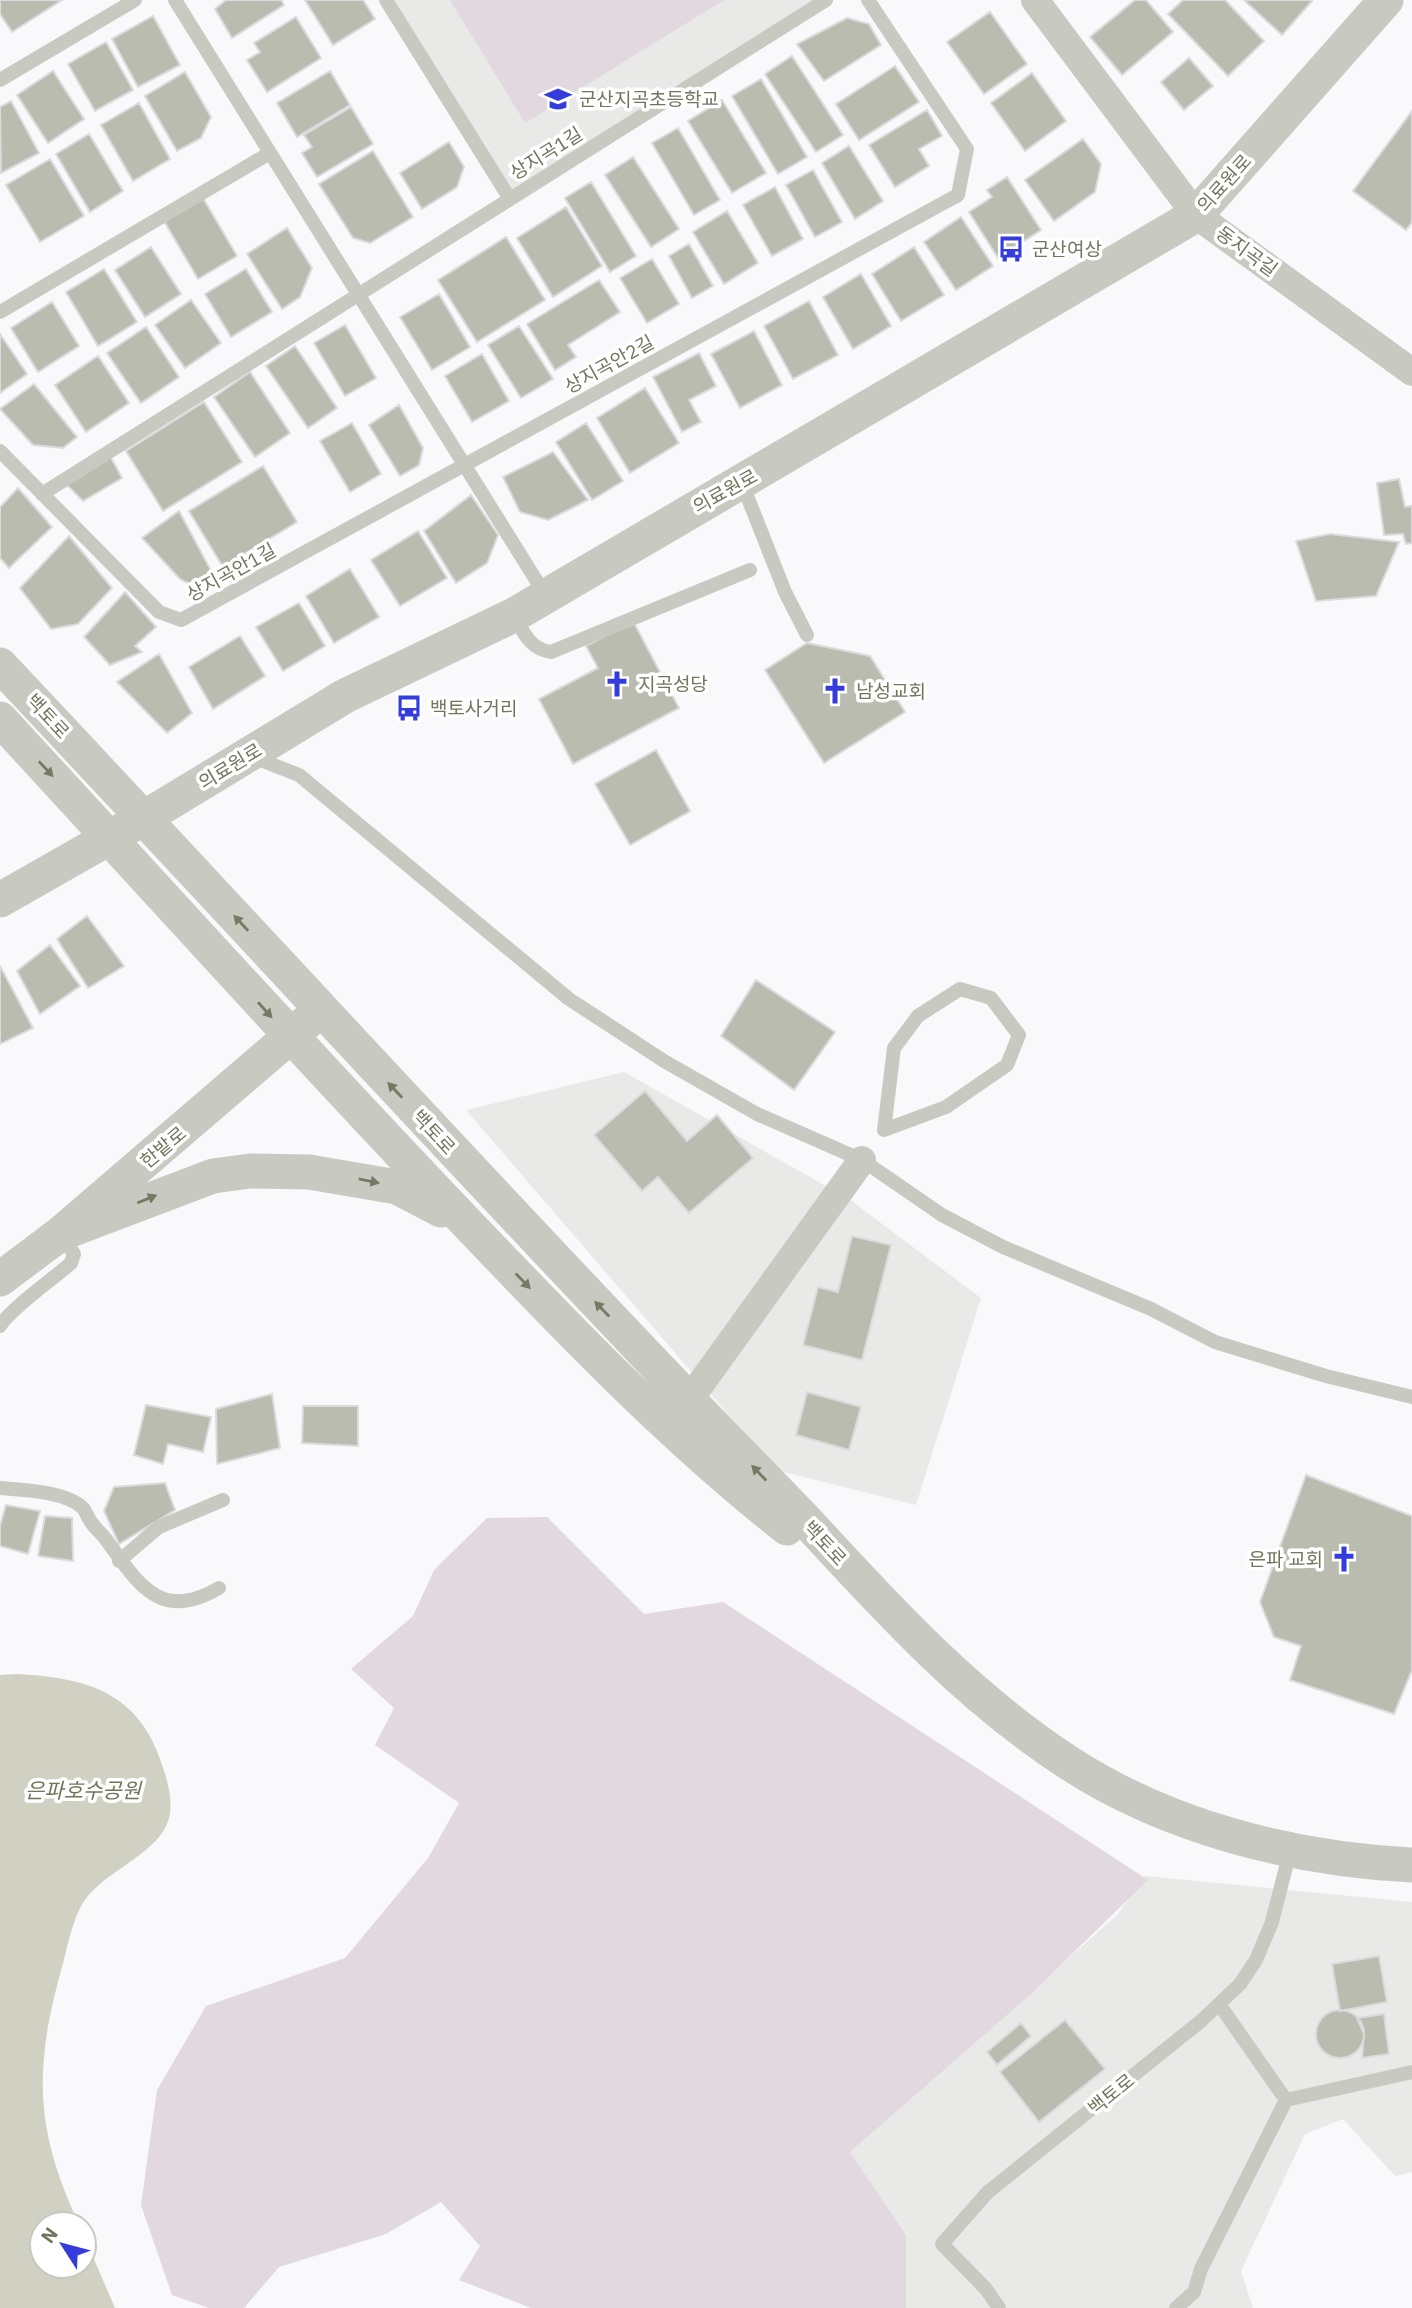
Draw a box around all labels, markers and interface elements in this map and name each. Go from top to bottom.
school or university icon: 군산지곡초등학교 [543,84,573,114]
place label: 군산지곡초등학교 [579,87,719,111]
street label: 상지곡1길 [505,121,587,185]
street label: 의료원로 [1192,149,1256,217]
street label: 동지곡길 [1212,221,1282,281]
bus stop icon: 군산여상 [996,234,1026,264]
place label: 군산여상 [1032,237,1102,261]
street label: 상지곡안2길 [560,330,658,398]
street label: 의료원로 [689,464,761,518]
street label: 상지곡안1길 [182,538,280,606]
church icon: 지곡성당 [602,669,632,699]
place label: 지곡성당 [638,672,708,696]
church icon: 남성교회 [820,676,850,706]
place label: 남성교회 [856,679,926,703]
street label: 백토로 [21,689,75,743]
bus stop icon: 백토사거리 [394,693,424,723]
place label: 백토사거리 [430,696,517,720]
street label: 의료원로 [194,738,266,794]
one-way arrow [38,760,54,777]
one-way arrow [233,914,249,932]
one-way arrow [257,1001,273,1019]
one-way arrow [387,1081,403,1099]
street label: 백토로 [407,1105,461,1159]
street label: 한밭로 [135,1121,191,1173]
one-way arrow [358,1176,380,1187]
one-way arrow [136,1194,157,1205]
one-way arrow [514,1273,531,1290]
one-way arrow [594,1301,610,1318]
one-way arrow [752,1465,768,1482]
street label: 백토로 [798,1516,852,1570]
church icon: 은파 교회 [1329,1544,1359,1574]
place label: 은파 교회 [1249,1547,1323,1571]
water label: 은파호수공원 [25,1776,143,1804]
street label: 백토로 [1083,2068,1139,2120]
north arrow [28,2210,98,2280]
text: N [35,2222,63,2248]

